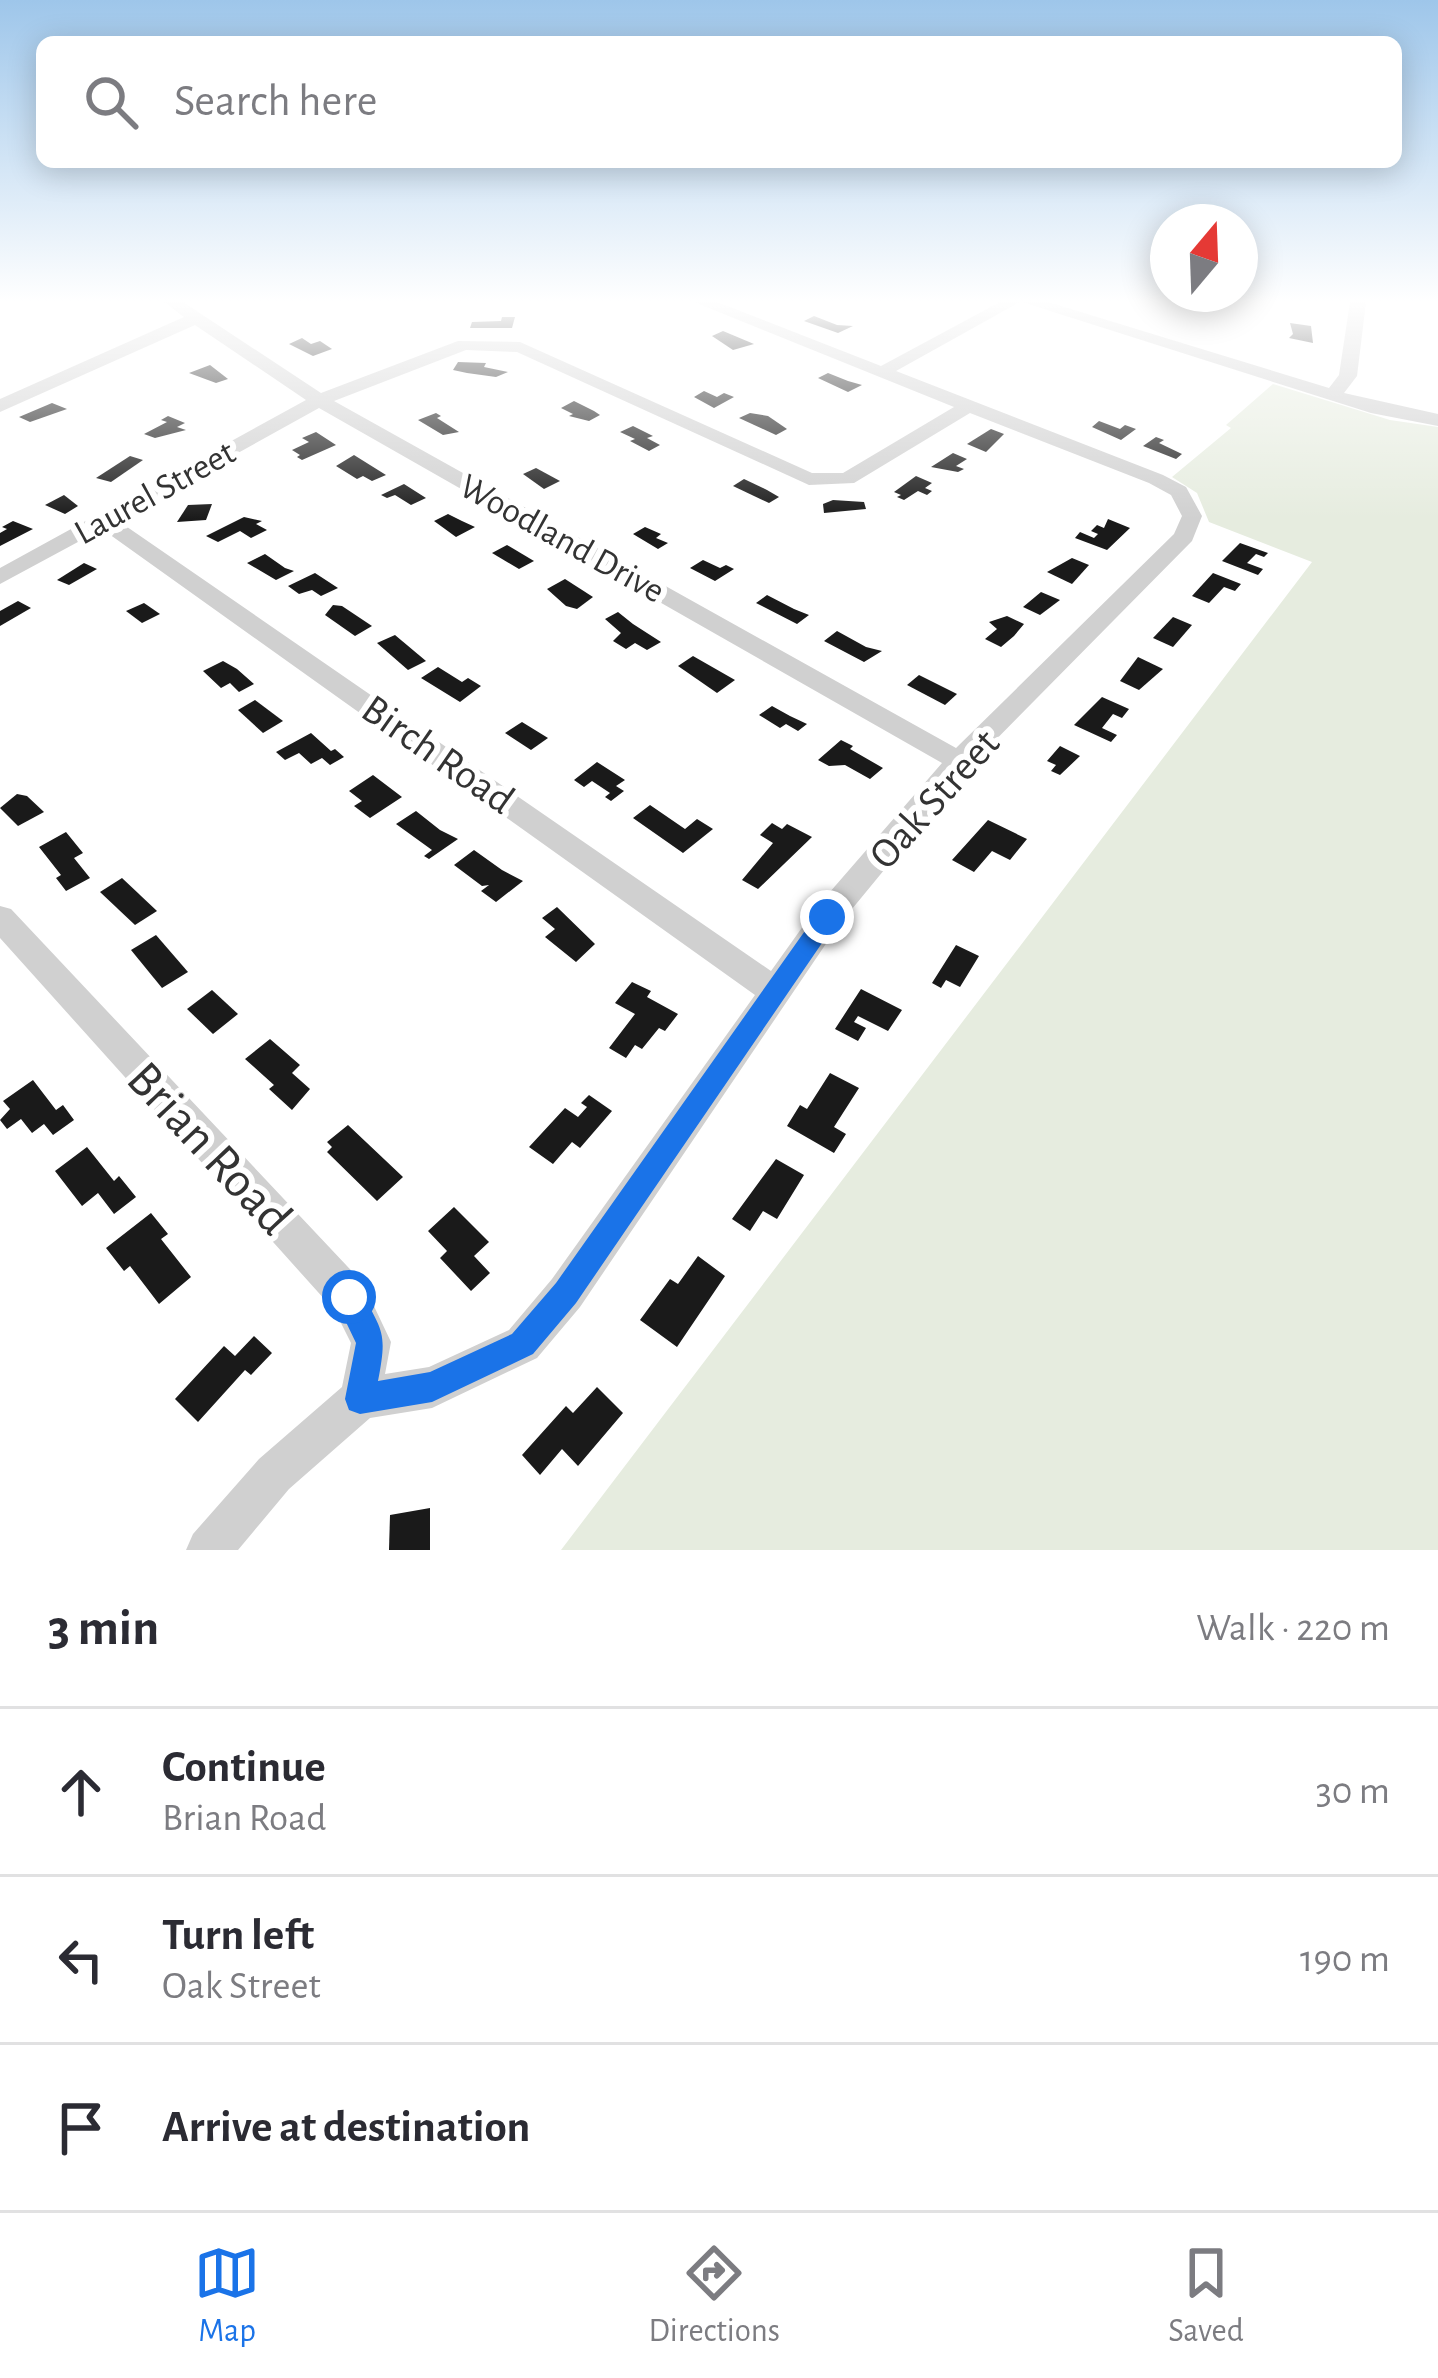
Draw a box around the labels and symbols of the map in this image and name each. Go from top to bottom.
north arrow [1150,204,1258,312]
street label: Laurel Street [69,434,242,551]
street label: Woodland Drive [454,468,670,610]
street label: Birch Road [354,687,521,822]
street label: Oak Street [862,722,1007,877]
route end [800,890,854,944]
street label: Brian Road [117,1053,301,1245]
route start [322,1270,376,1324]

